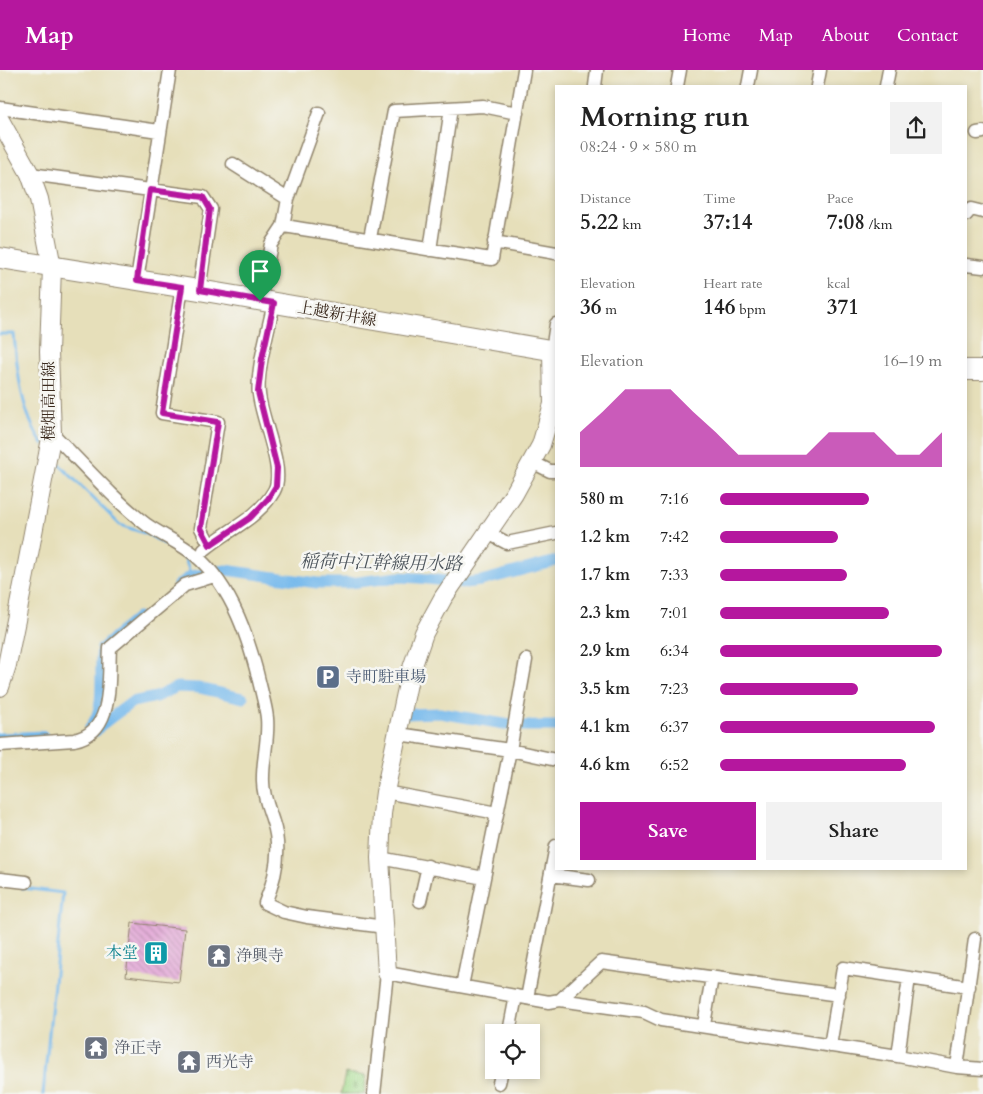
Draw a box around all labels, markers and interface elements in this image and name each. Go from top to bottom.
text: Map [25,19,74,52]
text: Home [683,23,731,48]
text: Map [759,23,793,48]
text: About [821,23,869,48]
text: Contact [897,23,958,48]
text: Morning run [580,98,749,136]
button: share [890,102,942,154]
text: 08:24 · 9 × 580 m [580,136,697,158]
text: Distance [580,189,631,208]
text: Time [703,189,736,208]
text: Pace [827,189,854,208]
text: 5.22 [580,208,618,237]
text: 37:14 [703,208,752,237]
text: 7:08 [827,208,865,237]
text: km [618,215,641,234]
text: /km [865,215,893,234]
pin [239,250,281,301]
icon: arrive [246,257,274,285]
text: Elevation [580,274,636,293]
text: Heart rate [703,274,763,293]
text: kcal [827,274,850,293]
text: 36 [580,293,602,322]
text: 146 [703,293,736,322]
text: 371 [827,293,859,322]
street label: 上越新井線 [296,296,378,332]
text: m [602,300,617,319]
text: bpm [736,300,766,319]
text: Elevation [580,350,644,372]
text: 16–19 m [883,350,942,372]
street label: 横畑高田線 [38,361,60,441]
text: 580 m [580,488,624,510]
text: 7:16 [660,488,689,510]
text: 1.2 km [580,526,630,548]
text: 7:42 [660,526,689,548]
water label: 稲荷中江幹線用水路 [300,549,464,577]
text: 1.7 km [580,564,630,586]
text: 7:33 [660,564,689,586]
text: 2.3 km [580,602,630,624]
text: 7:01 [660,602,689,624]
text: 2.9 km [580,640,630,662]
text: 6:34 [660,640,689,662]
parking icon: 寺町駐車場 [315,664,341,690]
place label: 寺町駐車場 [346,666,426,688]
text: 3.5 km [580,678,630,700]
text: 7:23 [660,678,689,700]
text: 4.1 km [580,716,630,738]
text: 6:37 [660,716,689,738]
text: 4.6 km [580,754,630,776]
text: 6:52 [660,754,689,776]
button: Save [580,802,756,860]
button: Share [766,802,942,860]
building icon: 本堂 [143,940,169,966]
place label: 本堂 [106,942,138,964]
temple icon: 浄興寺 [206,943,232,969]
place label: 浄興寺 [236,945,284,967]
map controls [485,1024,540,1079]
button: locate [485,1024,540,1079]
temple icon: 浄正寺 [83,1035,109,1061]
place label: 浄正寺 [114,1037,162,1059]
temple icon: 西光寺 [176,1049,202,1075]
place label: 西光寺 [206,1051,254,1073]

